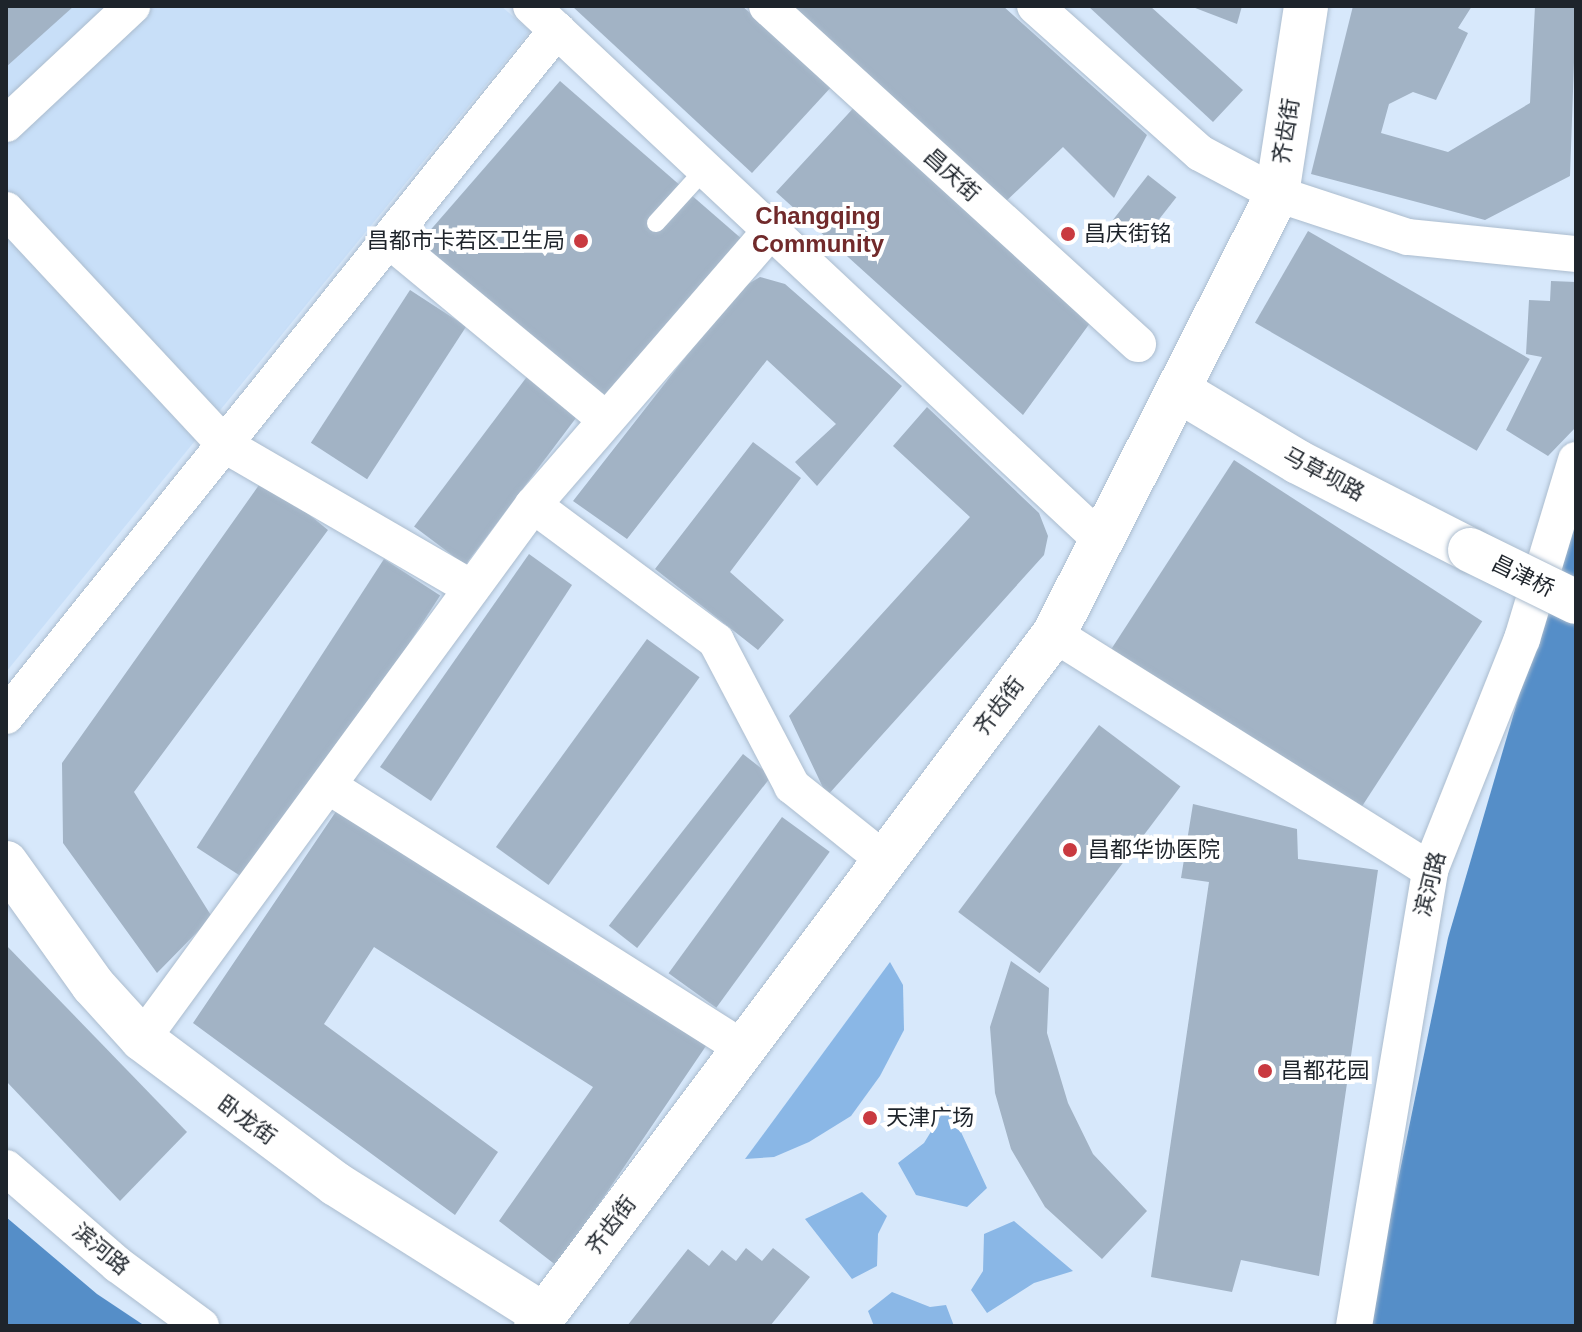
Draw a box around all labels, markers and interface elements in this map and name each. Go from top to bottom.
street label: 齐齿街 [1268,96,1304,166]
street label: 昌庆街 [919,143,985,207]
district label: Changqing Community [752,202,884,258]
place label: 昌庆街铭 [1084,221,1172,247]
marker: 昌庆街铭 [1059,225,1077,243]
place label: 昌都市卡若区卫生局 [367,228,565,254]
marker: 昌都市卡若区卫生局 [572,232,590,250]
street label: 马草坝路 [1279,442,1369,506]
street label: 昌津桥 [1488,550,1558,602]
street label: 齐齿街 [969,672,1029,740]
place label: 昌都华协医院 [1088,837,1220,863]
marker: 昌都华协医院 [1059,839,1081,861]
street label: 滨河路 [1409,849,1451,919]
place label: 昌都花园 [1281,1058,1369,1084]
marker: 昌都花园 [1256,1062,1274,1080]
street label: 卧龙街 [213,1090,281,1150]
place label: 天津广场 [886,1105,974,1131]
marker: 天津广场 [861,1109,879,1127]
street label: 齐齿街 [581,1191,641,1259]
street label: 滨河路 [67,1218,135,1280]

